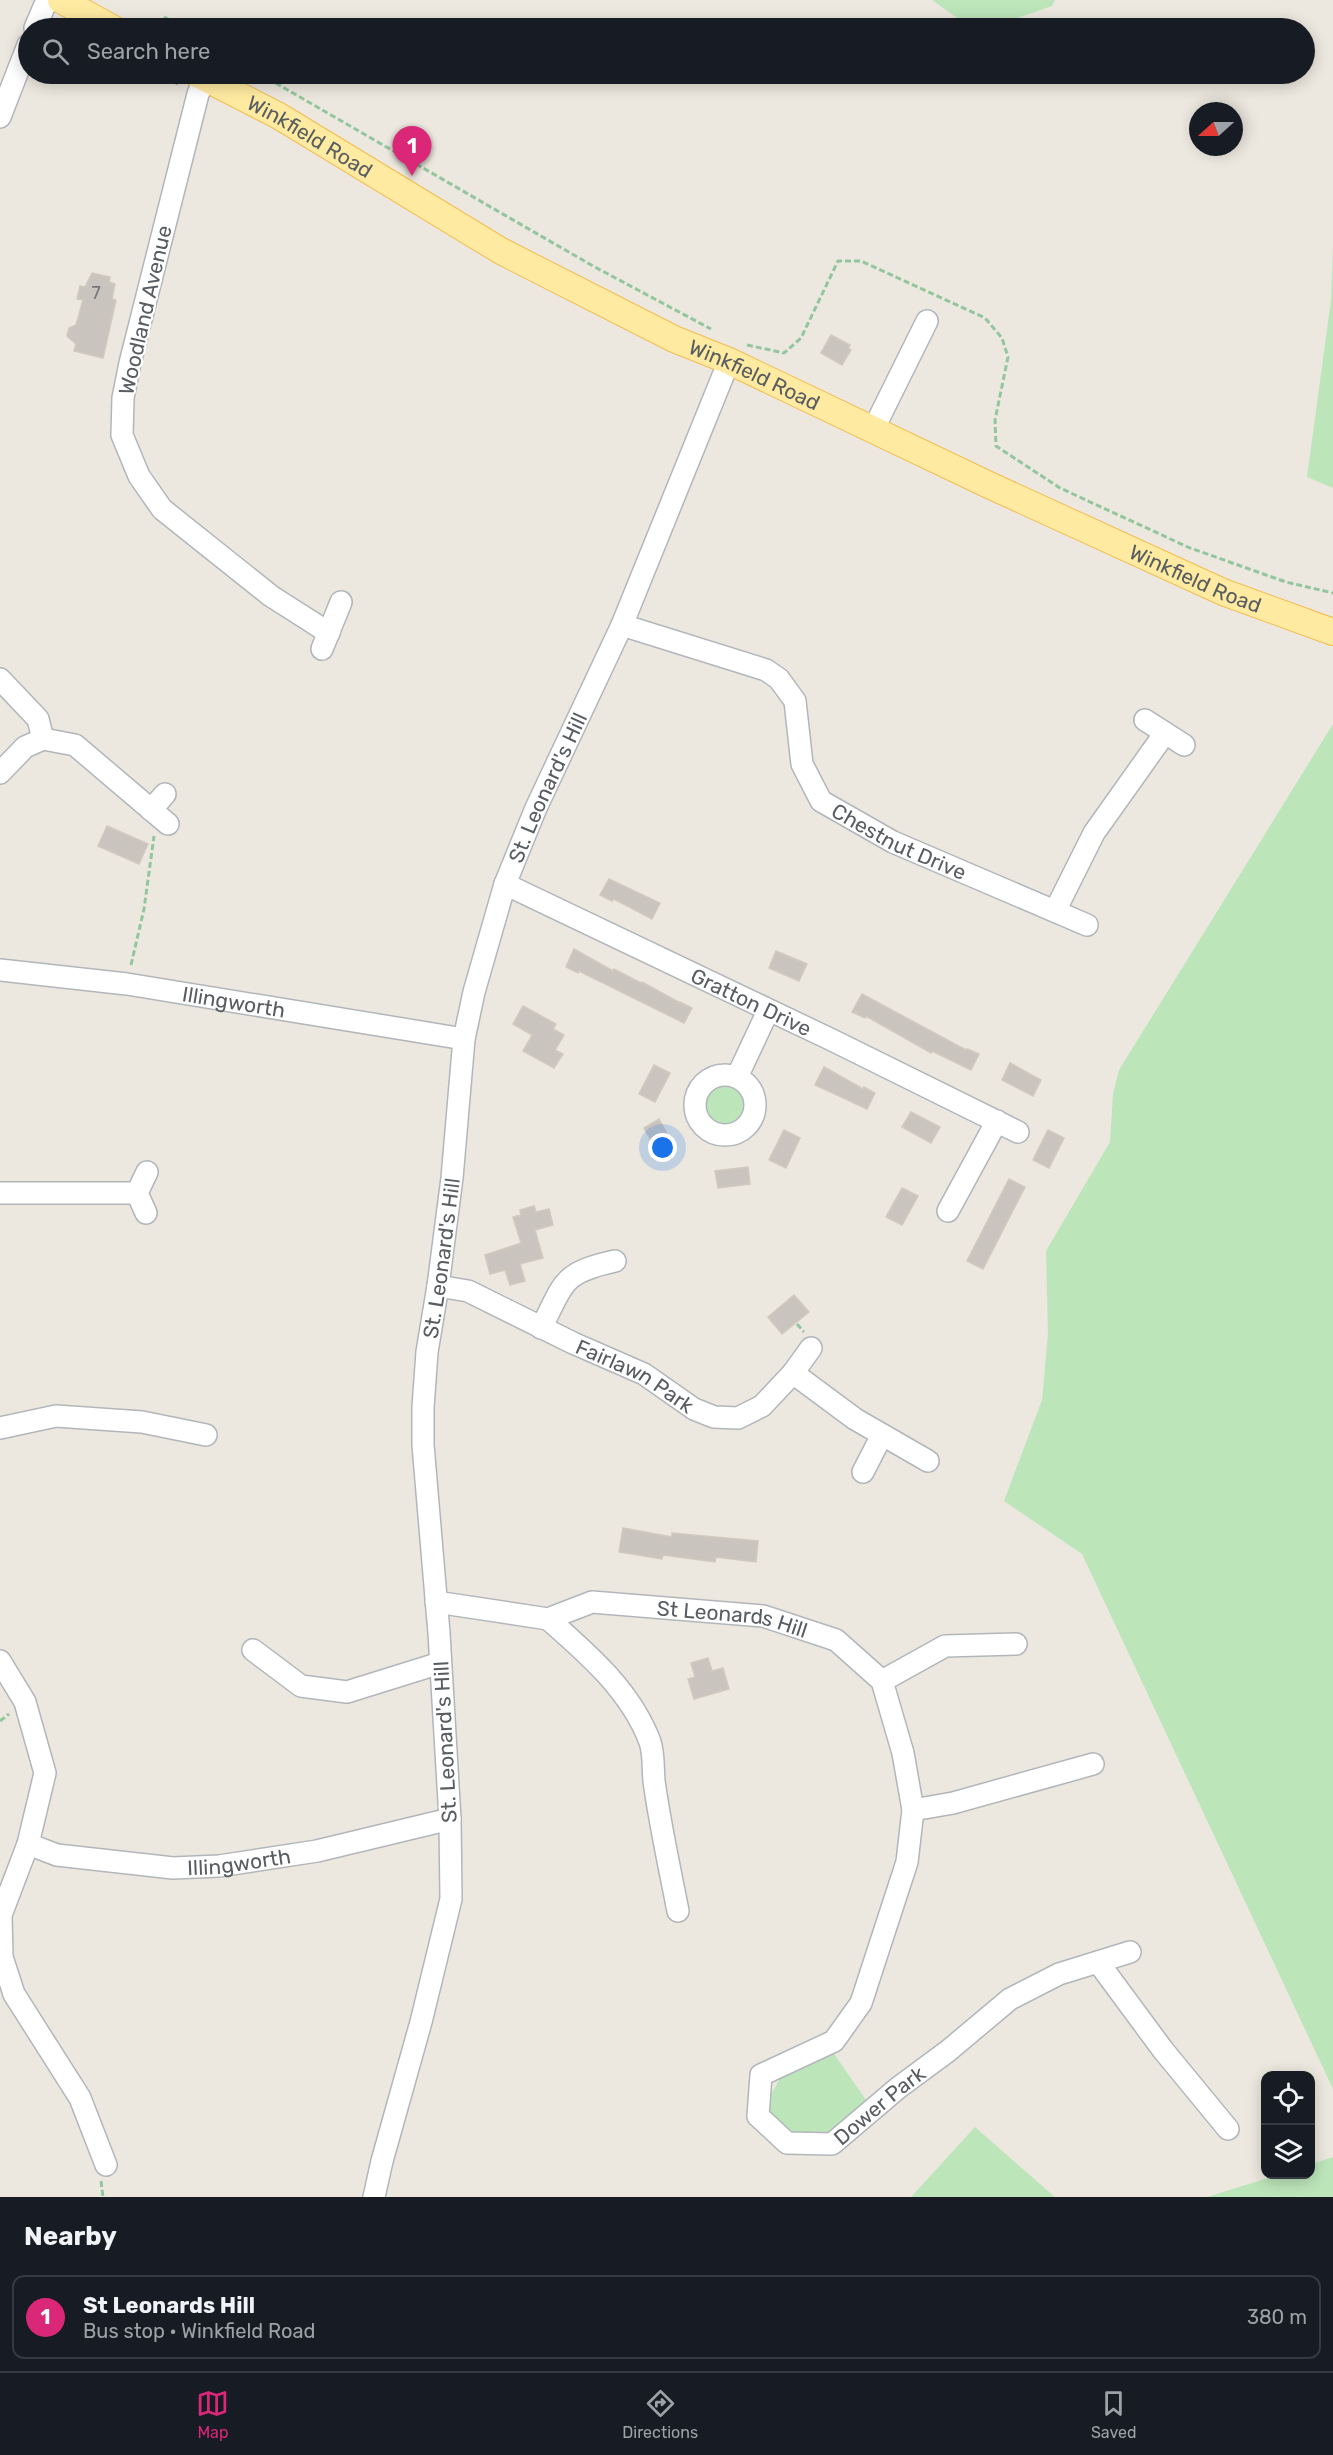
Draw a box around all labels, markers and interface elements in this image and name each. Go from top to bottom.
search box [18,18,1315,84]
icon: search [39,35,72,68]
text: Search here [87,38,210,65]
street label: Winkfield Road [243,89,377,183]
north arrow [1189,102,1243,156]
pin: 1 [392,126,432,176]
street label: Woodland Avenue [113,223,177,397]
house number: 7 [91,282,101,304]
street label: Winkfield Road [685,334,824,415]
street label: Winkfield Road [1126,538,1265,617]
street label: St. Leonard's Hill [503,708,592,866]
street label: Chestnut Drive [828,797,970,884]
street label: Gratton Drive [687,962,816,1041]
street label: Illingworth [181,981,287,1022]
your location [648,1133,677,1162]
street label: St. Leonard's Hill [417,1176,464,1340]
street label: Fairlawn Park [572,1333,699,1418]
street label: St Leonards Hill [656,1595,811,1642]
street label: St. Leonard's Hill [428,1660,462,1824]
street label: Illingworth [187,1843,292,1880]
street label: Dower Park [828,2060,930,2150]
map controls [1261,2071,1315,2179]
button: locate [1261,2071,1315,2125]
button: layers [1261,2125,1315,2179]
text: Nearby [24,2221,117,2252]
text: St Leonards Hill [83,2292,255,2319]
text: 1 [41,2305,50,2329]
text: 380 m [1247,2305,1307,2329]
text: Bus stop · Winkfield Road [83,2319,316,2343]
tab: Map [196,2387,229,2442]
tab: Directions [622,2387,698,2442]
tab: Saved [1091,2387,1137,2442]

